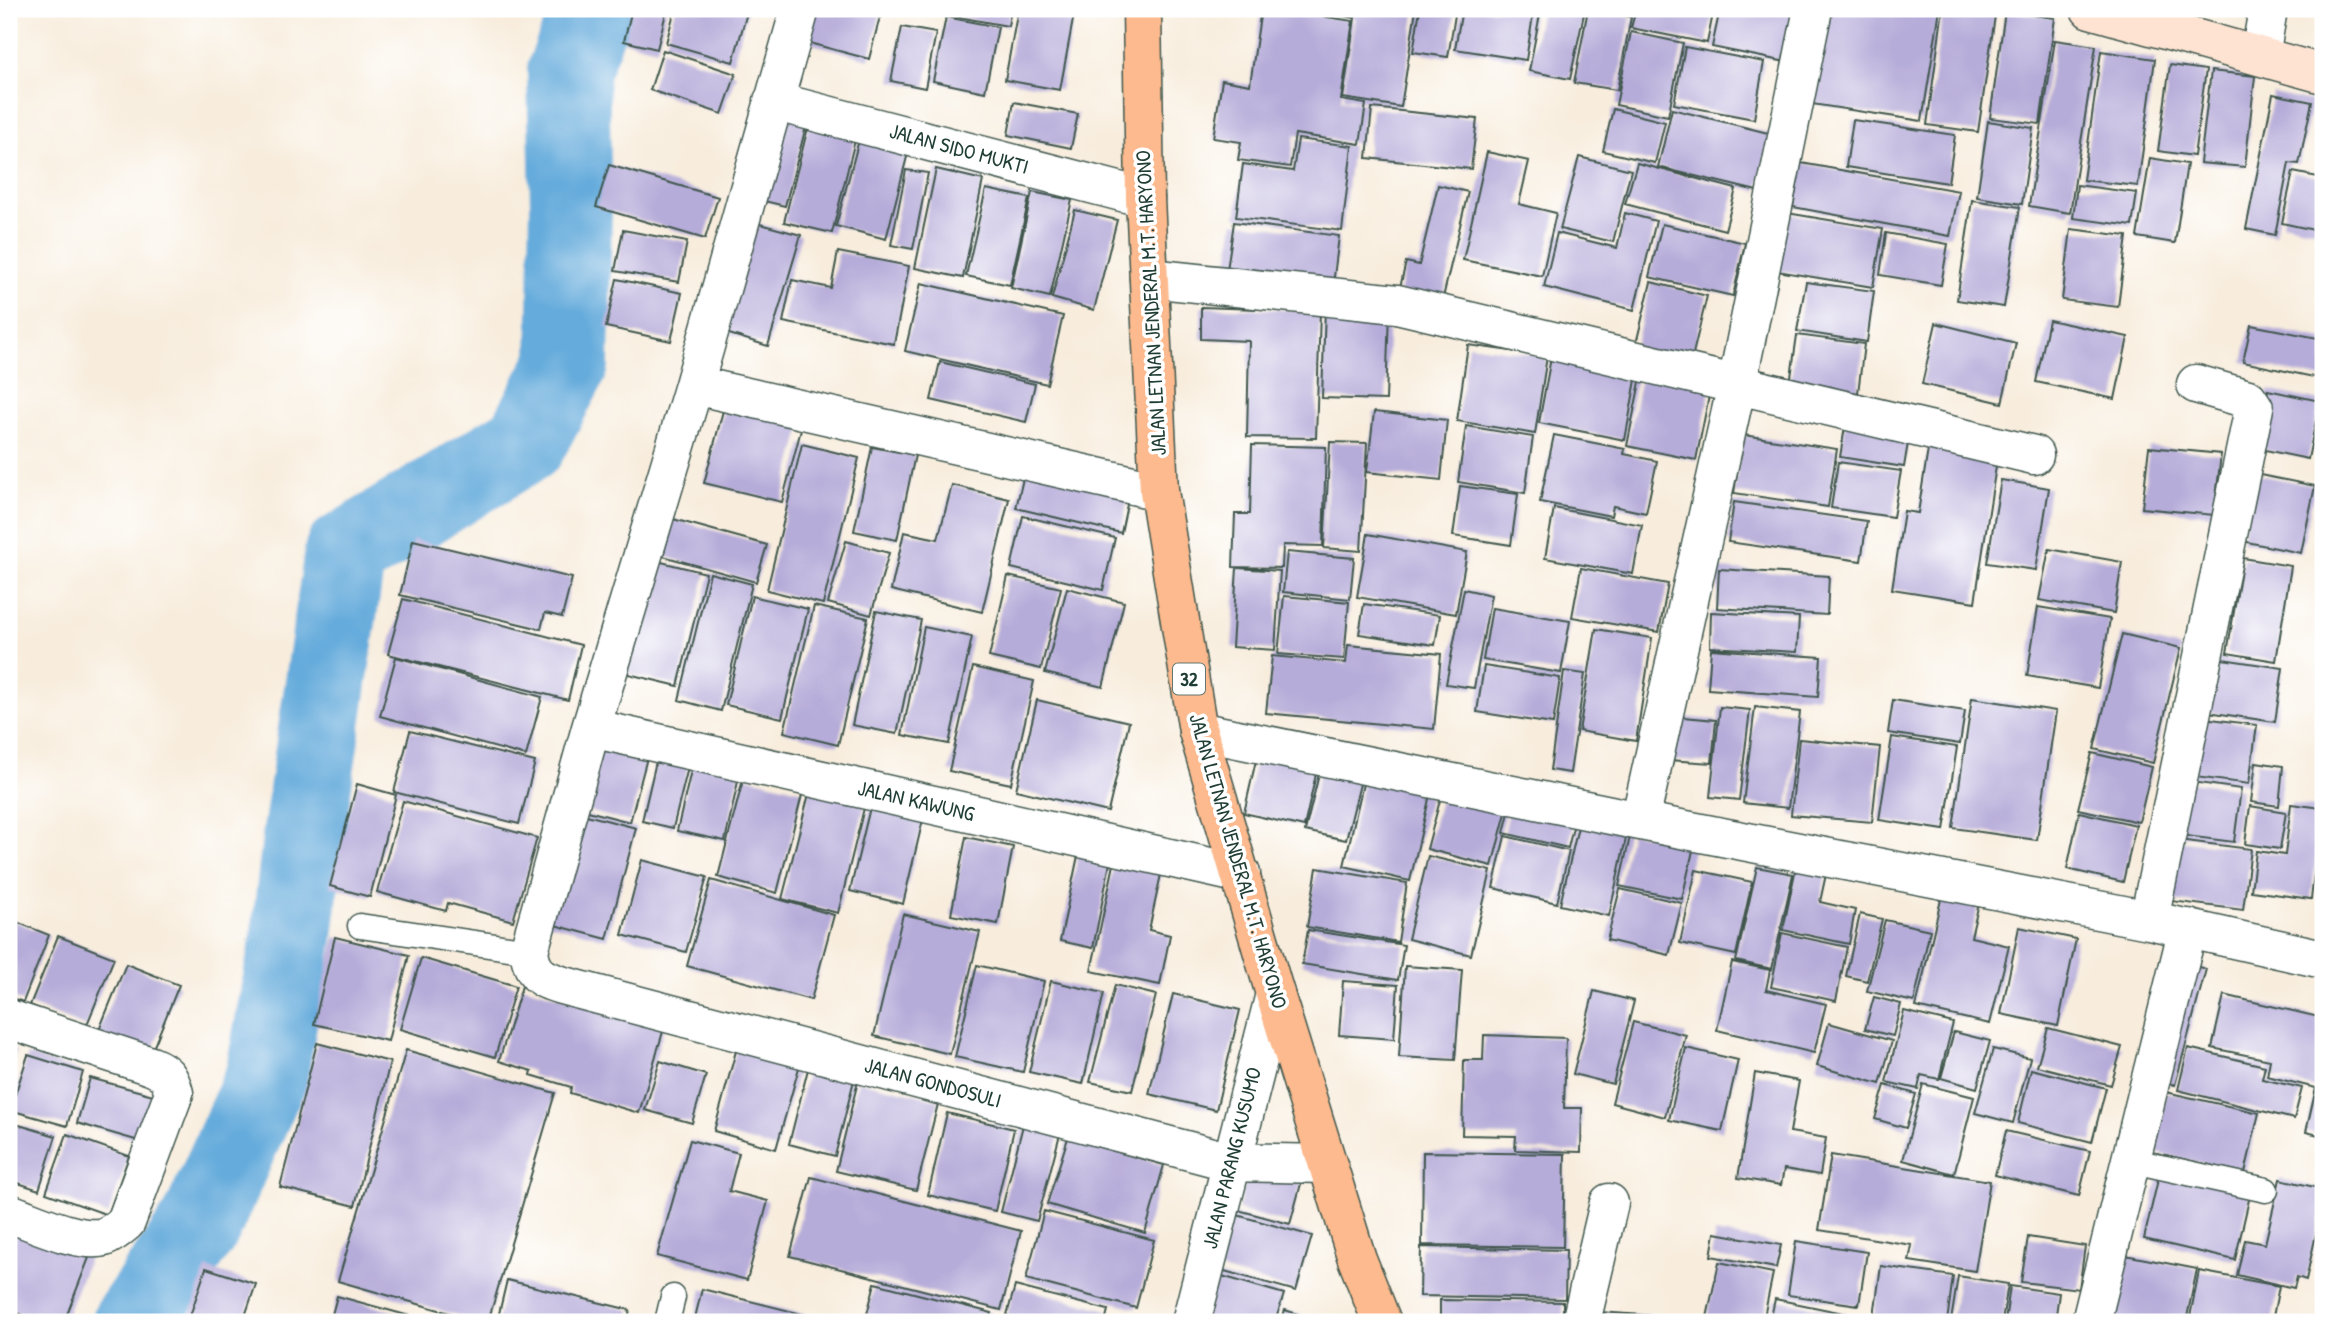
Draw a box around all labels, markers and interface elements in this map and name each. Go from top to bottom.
street label: JALAN SIDO MUKTI [886,116,1032,181]
street label: JALAN LETNAN JENDERAL M.T. HARYONO [1128,150,1173,457]
road number: 32 [1173,664,1205,694]
street label: JALAN LETNAN JENDERAL M.T. HARYONO [1182,710,1295,1012]
street label: JALAN KAWUNG [855,773,977,828]
street label: JALAN GONDOSULI [861,1050,1005,1115]
street label: JALAN PARANG KUSUMO [1195,1064,1268,1252]

